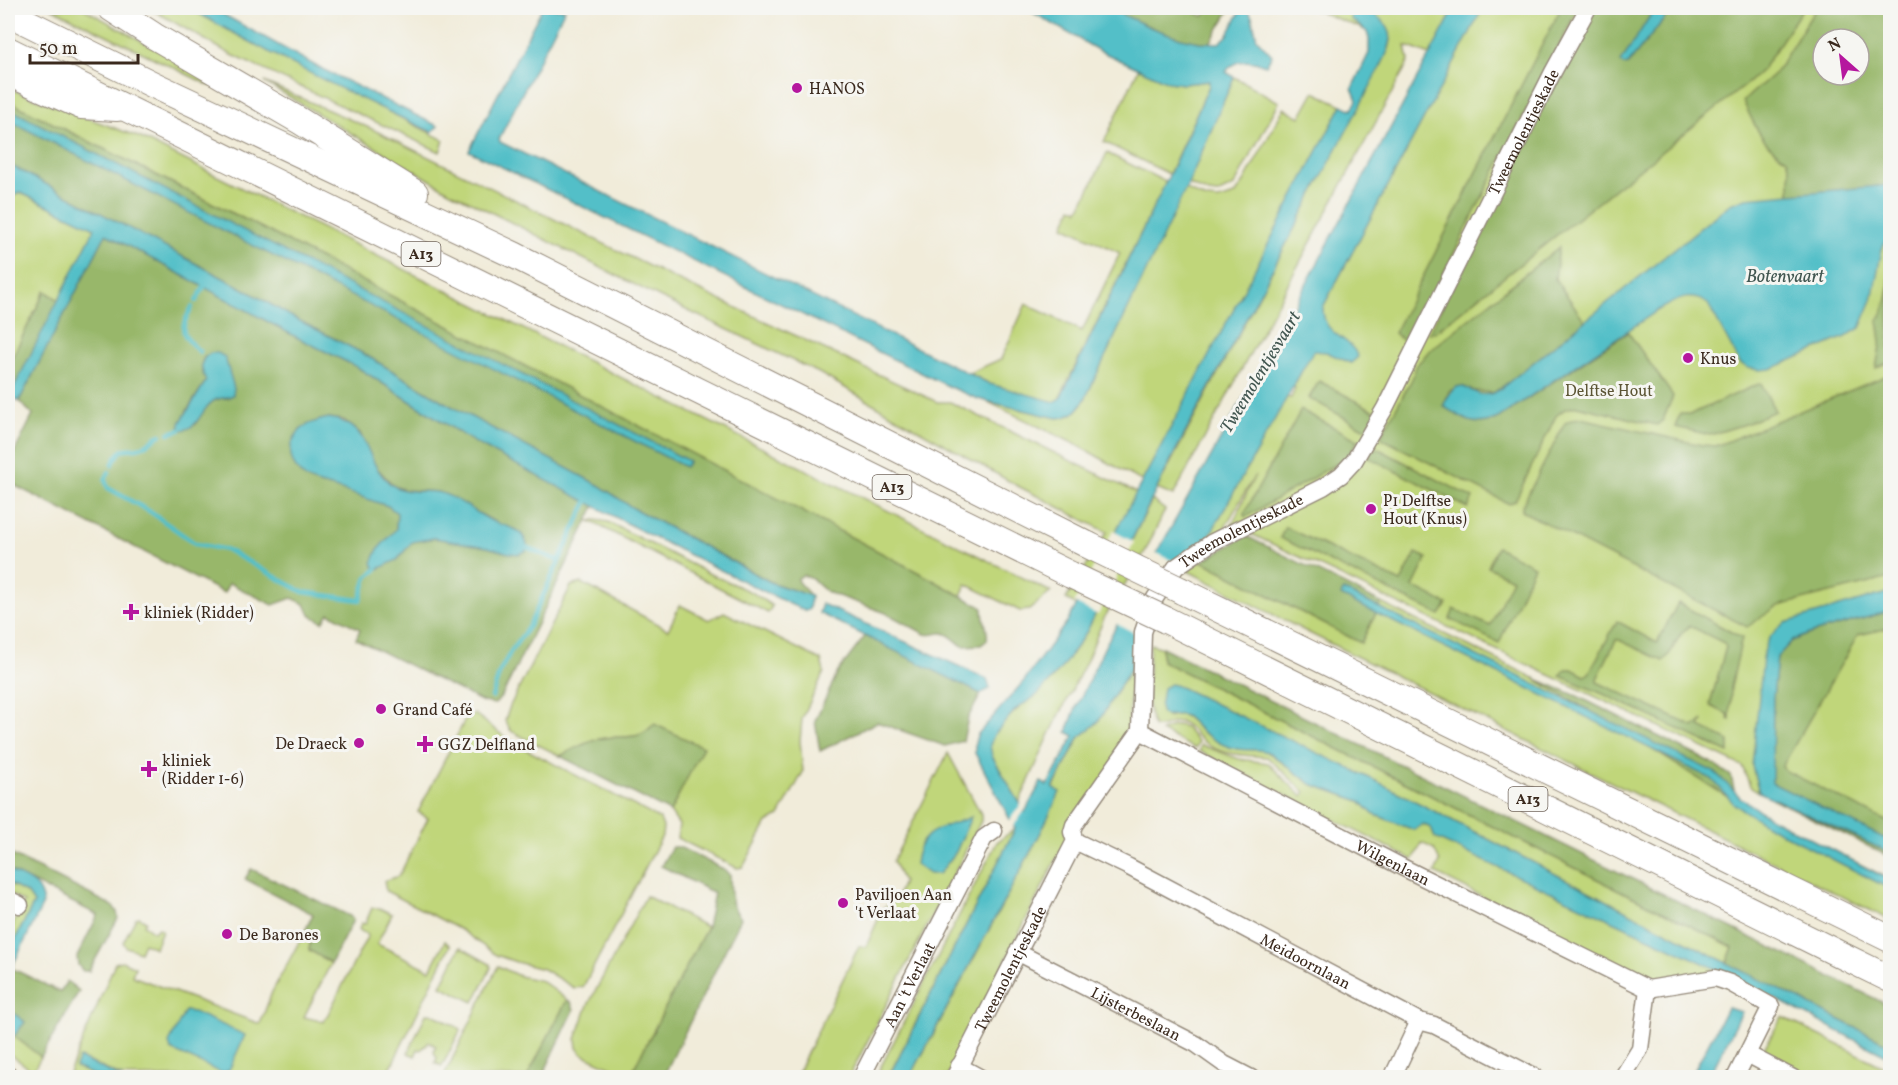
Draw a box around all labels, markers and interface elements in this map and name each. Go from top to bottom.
scale bar [30,27,138,65]
north arrow [1811,27,1871,87]
text: N [1825,33,1846,58]
text: 50 m [39,37,78,62]
street label: Tweemolentjeskade [1484,66,1566,199]
place label: HANOS [809,79,865,101]
marker: HANOS [790,81,804,95]
road number: A13 [402,242,440,266]
water label: Botenvaart [1746,265,1825,290]
water label: Tweemolentjesvaart [1215,306,1308,438]
place label: Knus [1700,349,1736,371]
marker: Knus [1681,351,1695,365]
park label: Delftse Hout [1565,381,1653,403]
road number: A13 [872,475,912,499]
street label: Tweemolentjeskade [1175,490,1308,575]
place label: P1 Delftse Hout (Knus) [1383,491,1467,531]
marker: P1 Delftse Hout (Knus) [1364,502,1378,516]
marker: kliniek (Ridder) [122,603,140,621]
place label: kliniek (Ridder) [144,603,254,625]
place label: Grand Café [393,700,473,722]
marker: Grand Café [374,702,388,716]
place label: De Draeck [275,734,347,756]
marker: GGZ Delfland [416,735,434,753]
place label: GGZ Delfland [438,735,535,757]
marker: De Draeck [352,736,366,750]
place label: kliniek (Ridder 1-6) [162,751,244,791]
marker: kliniek (Ridder 1-6) [140,760,158,778]
road number: A13 [1508,787,1547,811]
street label: Wilgenlaan [1351,836,1433,892]
place label: Paviljoen Aan 't Verlaat [855,885,952,925]
marker: Paviljoen Aan 't Verlaat [836,896,850,910]
street label: Tweemolentjeskade [970,903,1053,1036]
place label: De Barones [239,925,319,947]
marker: De Barones [220,927,234,941]
street label: Meidoornlaan [1256,930,1354,996]
street label: Aan 't Verlaat [880,939,942,1032]
street label: Lijsterbeslaan [1087,983,1184,1047]

